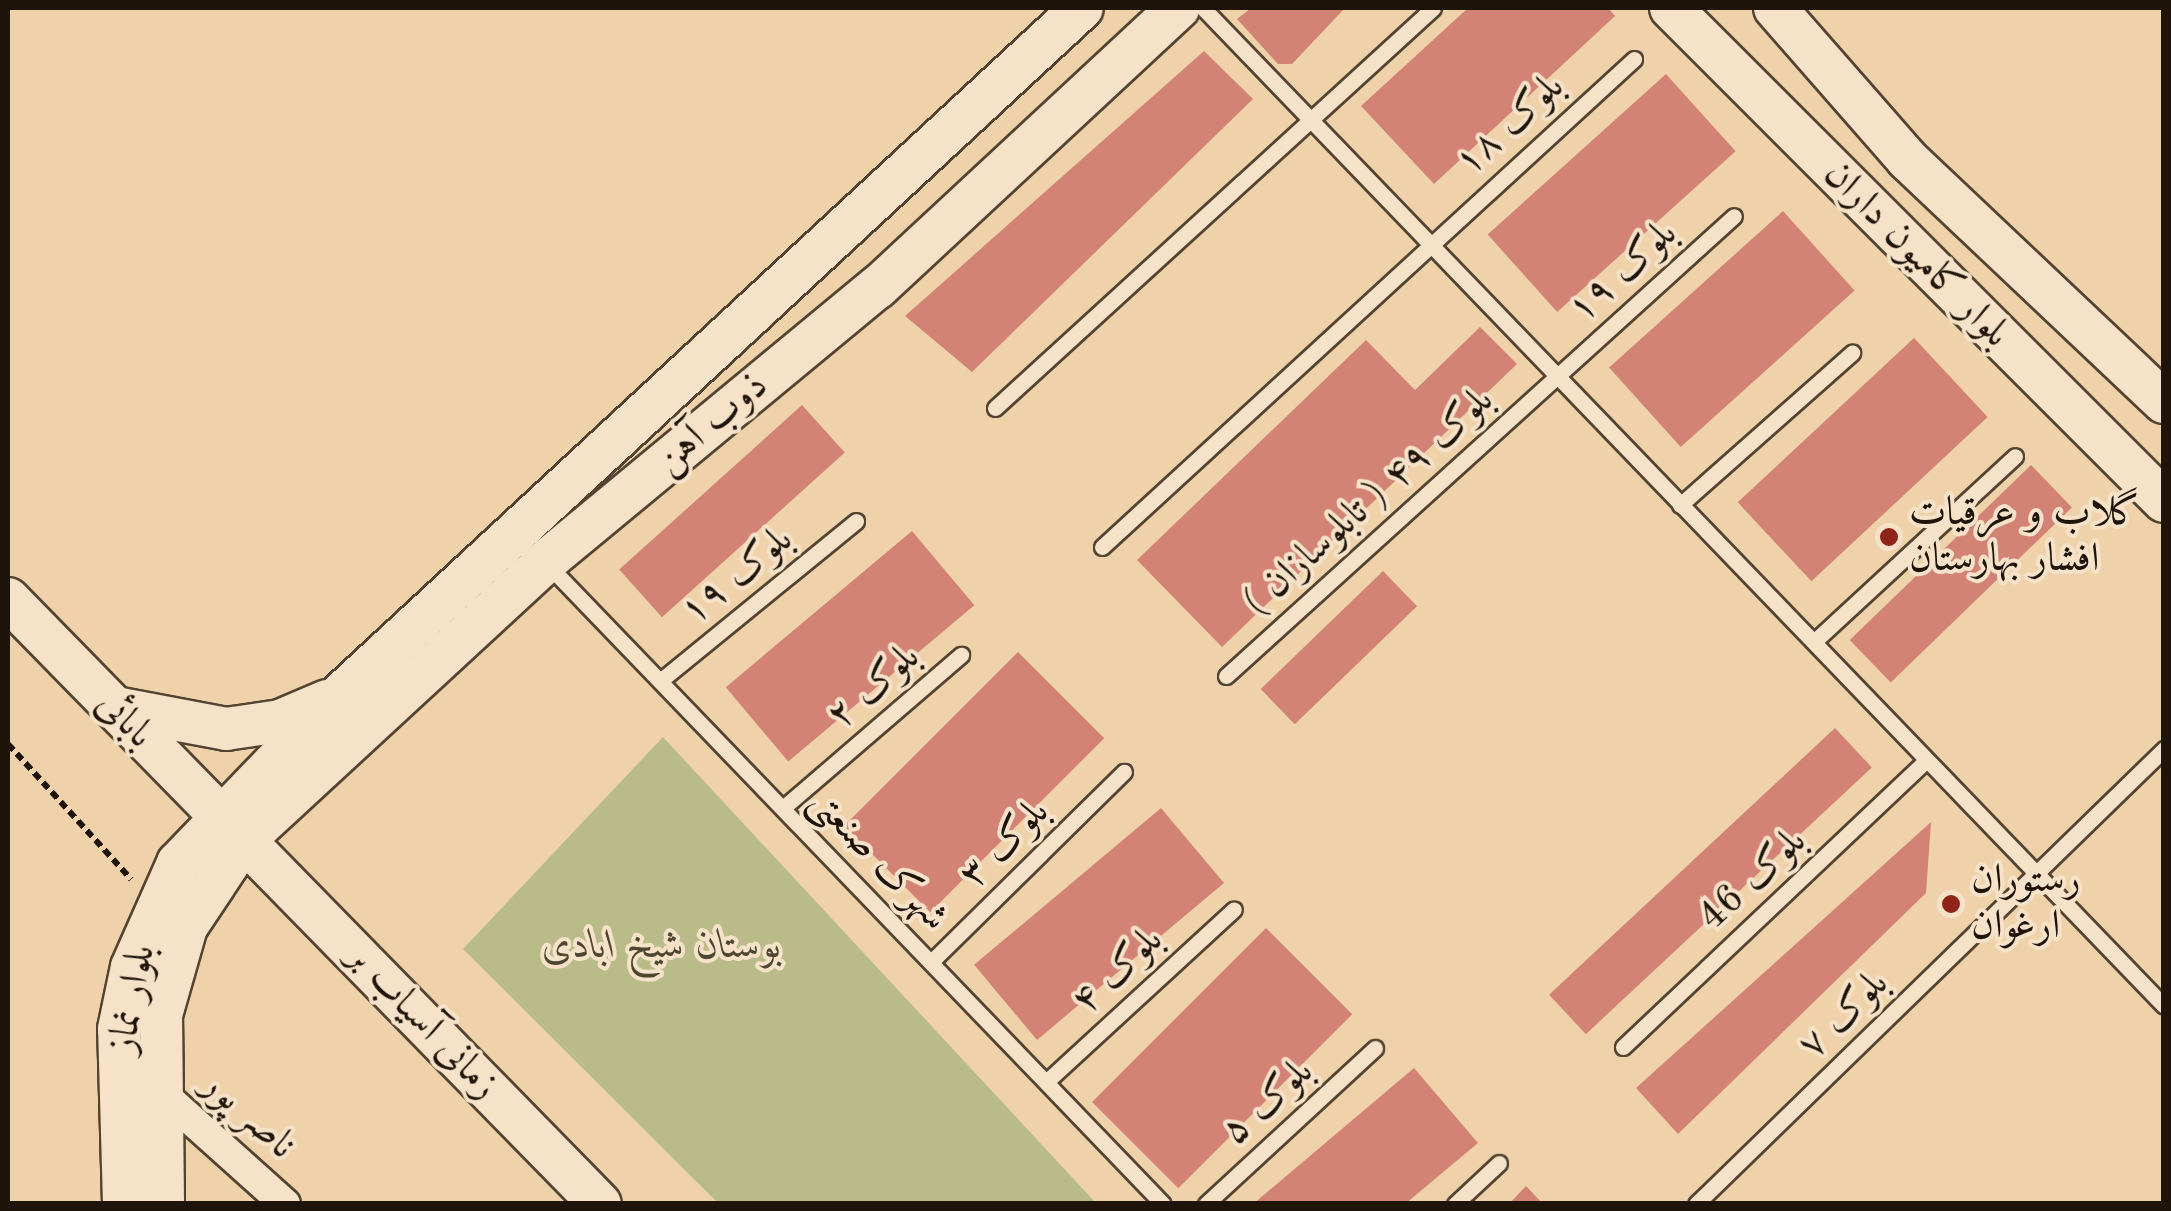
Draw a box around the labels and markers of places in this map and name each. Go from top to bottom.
place label: گلاب و عرقیات افشار بهارستان [1909,490,2140,584]
marker: گلاب و عرقیات افشار بهارستان [1878,526,1900,548]
place label: رستوران ارغوان [1971,857,2081,951]
marker: رستوران ارغوان [1940,893,1962,915]

